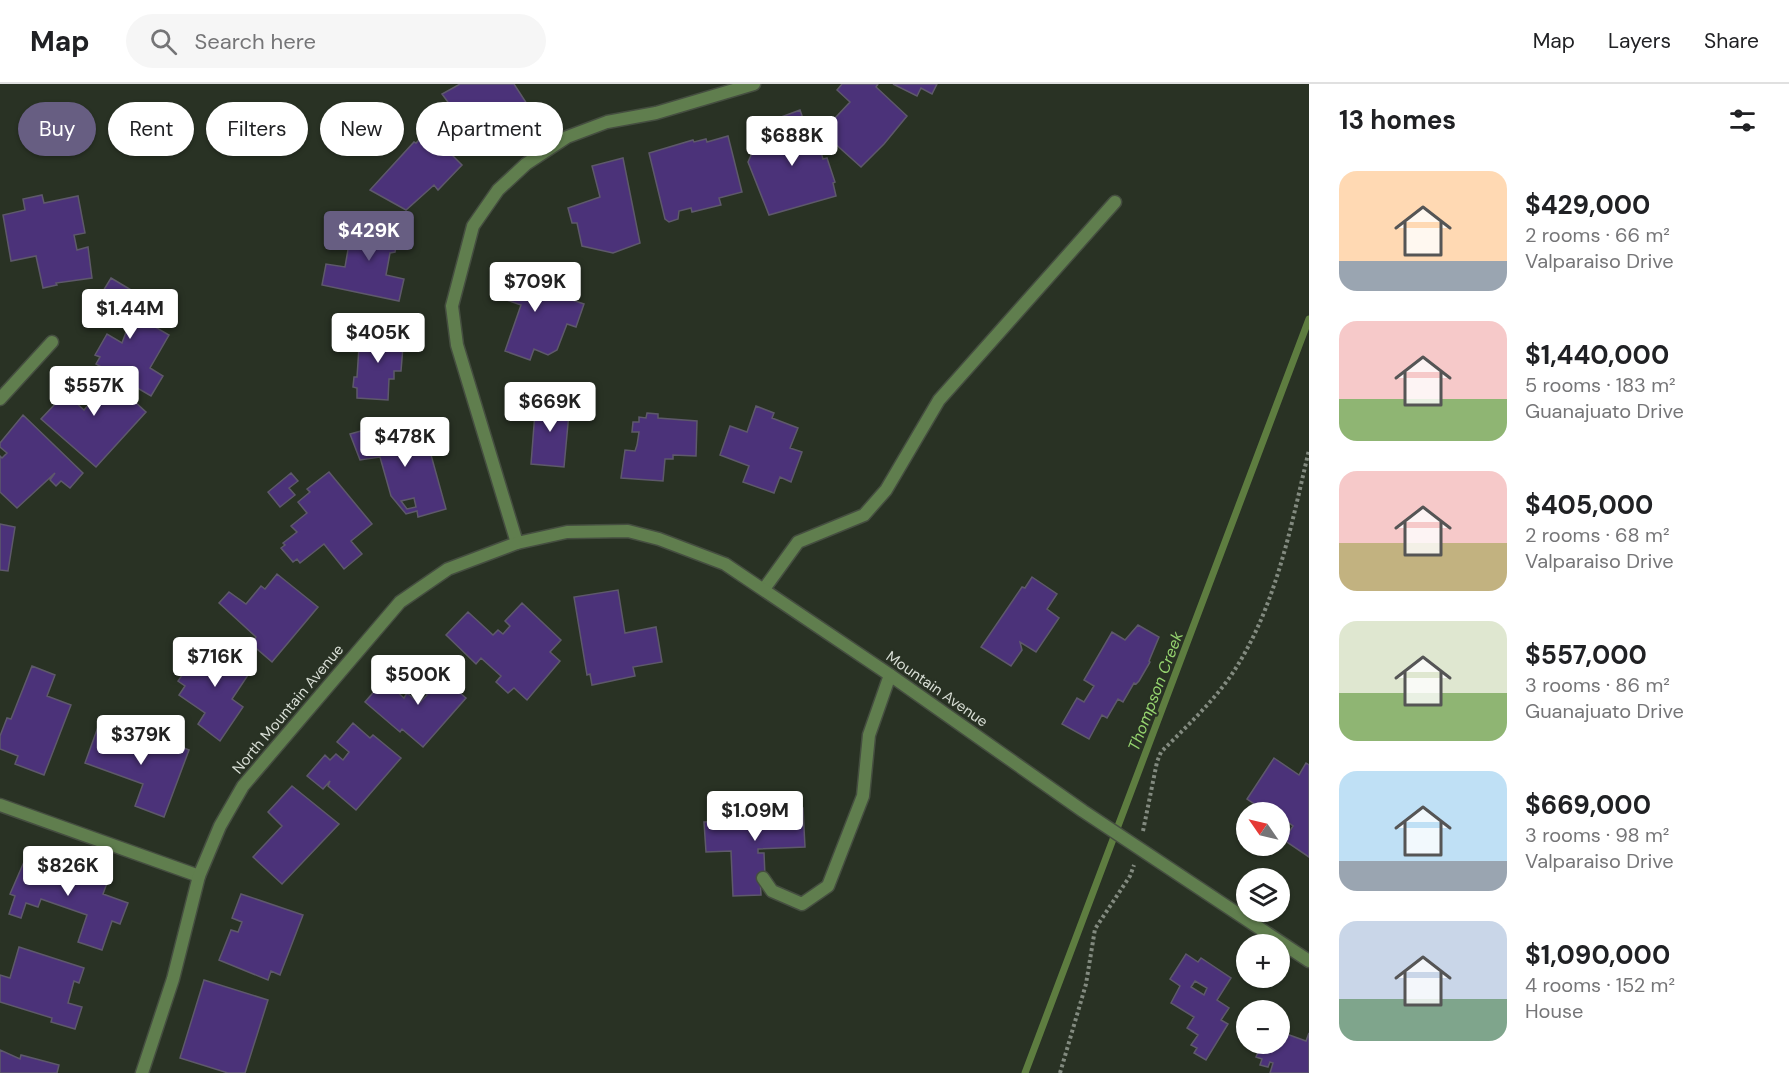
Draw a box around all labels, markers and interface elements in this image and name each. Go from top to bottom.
search box [126,14,546,68]
text: Map [30,23,90,60]
icon: search [147,25,180,58]
text: Search here [195,27,316,56]
text: Map [1533,27,1575,55]
text: Layers [1608,27,1671,55]
text: Share [1704,27,1759,55]
chip: Buy [18,102,96,156]
chip: Rent [108,102,194,156]
chip: Filters [206,102,308,156]
chip: New [320,102,404,156]
chip: Apartment [416,102,563,156]
text: 13 homes [1339,103,1456,137]
icon: filters [1726,104,1759,137]
pin: $688K [750,116,834,167]
text: $688K [760,122,824,148]
text: $429,000 [1525,188,1650,222]
icon: home [1387,195,1459,267]
pin: $429K [327,211,411,262]
text: $429K [338,217,400,243]
text: 2 rooms · 66 m² [1525,222,1670,248]
text: Valparaiso Drive [1525,248,1674,274]
pin: $709K [493,262,577,313]
text: $709K [504,268,566,294]
pin: $1.44M [81,289,179,340]
text: $1.44M [96,295,164,321]
pin: $405K [336,313,420,364]
text: $405K [346,319,410,345]
text: $1,440,000 [1525,338,1669,372]
icon: home [1387,345,1459,417]
pin: $557K [52,366,136,417]
text: $557K [64,372,124,398]
text: 5 rooms · 183 m² [1525,372,1676,398]
pin: $669K [508,382,592,433]
text: $669K [519,388,581,414]
text: Guanajuato Drive [1525,398,1684,424]
pin: $478K [363,417,447,468]
text: $478K [374,423,436,449]
text: $405,000 [1525,488,1653,522]
icon: home [1387,495,1459,567]
text: 2 rooms · 68 m² [1525,522,1670,548]
text: Valparaiso Drive [1525,548,1674,574]
water label: Thompson Creek [1123,628,1188,754]
pin: $716K [173,637,257,688]
text: $557,000 [1525,638,1647,672]
street label: North Mountain Avenue [228,640,348,778]
text: $716K [187,643,243,669]
icon: home [1387,645,1459,717]
street label: Mountain Avenue [882,646,992,732]
pin: $500K [376,655,460,706]
text: $500K [385,661,451,687]
text: 3 rooms · 86 m² [1525,672,1670,698]
text: Guanajuato Drive [1525,698,1684,724]
pin: $379K [99,715,183,766]
text: $379K [111,721,171,747]
text: $669,000 [1525,788,1651,822]
pin: $1.09M [706,791,804,842]
icon: home [1387,795,1459,867]
text: $1.09M [721,797,789,823]
north arrow [1236,802,1290,856]
map controls [1236,802,1290,1054]
text: 3 rooms · 98 m² [1525,822,1669,848]
pin: $826K [26,846,110,897]
text: Valparaiso Drive [1525,848,1674,874]
text: $826K [37,852,99,878]
button: layers [1236,868,1290,922]
button: + [1236,934,1290,988]
text: $1,090,000 [1525,938,1670,972]
icon: home [1387,945,1459,1017]
text: 4 rooms · 152 m² [1525,972,1675,998]
text: House [1525,998,1583,1024]
button: − [1236,1000,1290,1054]

